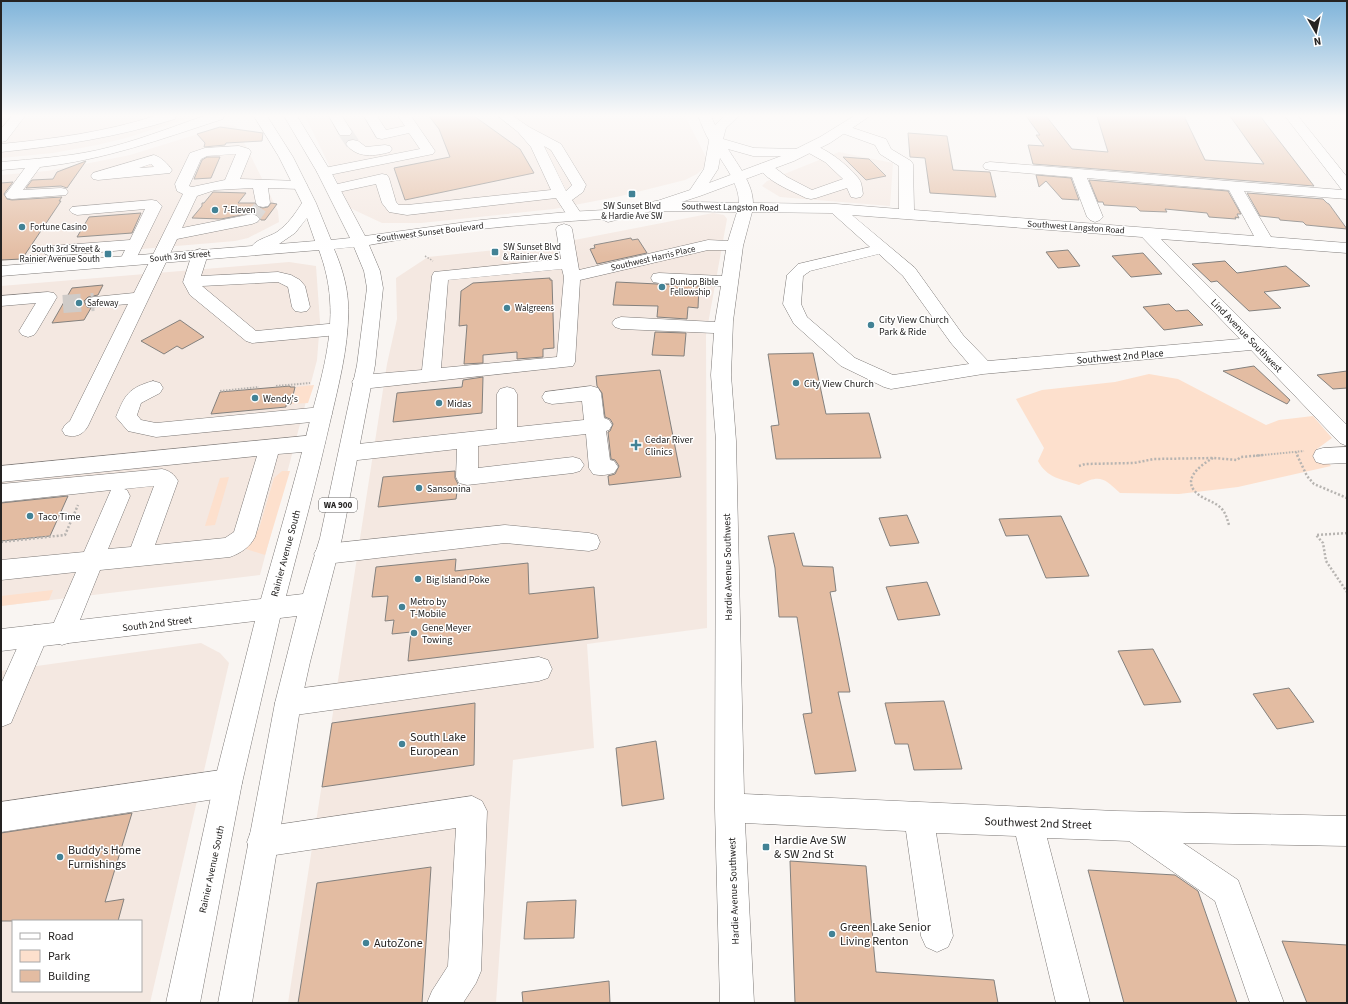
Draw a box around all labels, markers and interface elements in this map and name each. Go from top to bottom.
north arrow [1296,12,1336,52]
text: N [1313,33,1322,49]
marker: SW Sunset Blvd & Hardie Ave SW [627,189,637,199]
place label: SW Sunset Blvd & Hardie Ave SW [601,200,663,223]
street label: Southwest Langston Road [681,200,779,215]
place label: 7-Eleven [223,204,255,217]
marker: 7-Eleven [210,205,220,215]
street label: Southwest Langston Road [1027,218,1125,237]
street label: Southwest Sunset Boulevard [376,219,484,246]
place label: Fortune Casino [30,221,87,234]
marker: Fortune Casino [17,222,27,232]
place label: SW Sunset Blvd & Rainier Ave S [503,241,561,264]
street label: Southwest Harris Place [609,242,697,275]
place label: South 3rd Street & Rainier Avenue South [20,243,101,266]
street label: South 3rd Street [149,247,211,266]
marker: SW Sunset Blvd & Rainier Ave S [490,247,500,257]
marker: South 3rd Street & Rainier Avenue South [103,249,113,259]
place label: Dunlop Bible Fellowship [670,276,719,299]
marker: Dunlop Bible Fellowship [657,282,667,292]
street label: Lind Avenue Southwest [1207,296,1286,376]
place label: Safeway [87,297,119,310]
marker: Safeway [74,298,84,308]
place label: Walgreens [515,302,554,315]
marker: Walgreens [502,303,512,313]
place label: City View Church Park & Ride [879,313,949,339]
marker: City View Church Park & Ride [866,320,876,330]
street label: Southwest 2nd Place [1076,346,1164,368]
place label: City View Church [804,377,874,391]
marker: City View Church [791,378,801,388]
place label: Wendy's [263,392,298,406]
marker: Wendy's [250,393,260,403]
place label: Midas [447,397,472,411]
marker: Midas [434,398,444,408]
place label: Cedar River Clinics [645,433,693,459]
marker: Cedar River Clinics [630,439,642,451]
place label: Sansonina [427,482,471,496]
marker: Sansonina [414,483,424,493]
road number: WA 900 [319,498,357,512]
street label: Rainier Avenue South [268,508,304,598]
place label: Taco Time [38,510,81,524]
marker: Taco Time [25,511,35,521]
street label: Hardie Avenue Southwest [720,513,736,621]
place label: Big Island Poke [426,573,489,587]
marker: Big Island Poke [413,574,423,584]
place label: Metro by T-Mobile [410,595,447,621]
marker: Metro by T-Mobile [397,602,407,612]
street label: South 2nd Street [121,613,193,635]
place label: Gene Meyer Towing [422,621,471,647]
marker: Gene Meyer Towing [409,628,419,638]
place label: South Lake European [410,729,466,760]
marker: South Lake European [397,739,407,749]
street label: Southwest 2nd Street [984,813,1092,834]
street label: Rainier Avenue South [196,824,228,914]
place label: Hardie Ave SW & SW 2nd St [774,832,847,863]
street label: Hardie Avenue Southwest [725,837,743,945]
place label: Buddy's Home Furnishings [68,842,141,873]
marker: Hardie Ave SW & SW 2nd St [761,842,771,852]
marker: Buddy's Home Furnishings [55,852,65,862]
place label: Green Lake Senior Living Renton [840,919,932,950]
legend [12,920,142,992]
text: Road [48,928,74,945]
marker: Green Lake Senior Living Renton [827,929,837,939]
place label: AutoZone [374,935,423,952]
marker: AutoZone [361,938,371,948]
text: Park [48,948,70,965]
text: Building [48,968,90,985]

